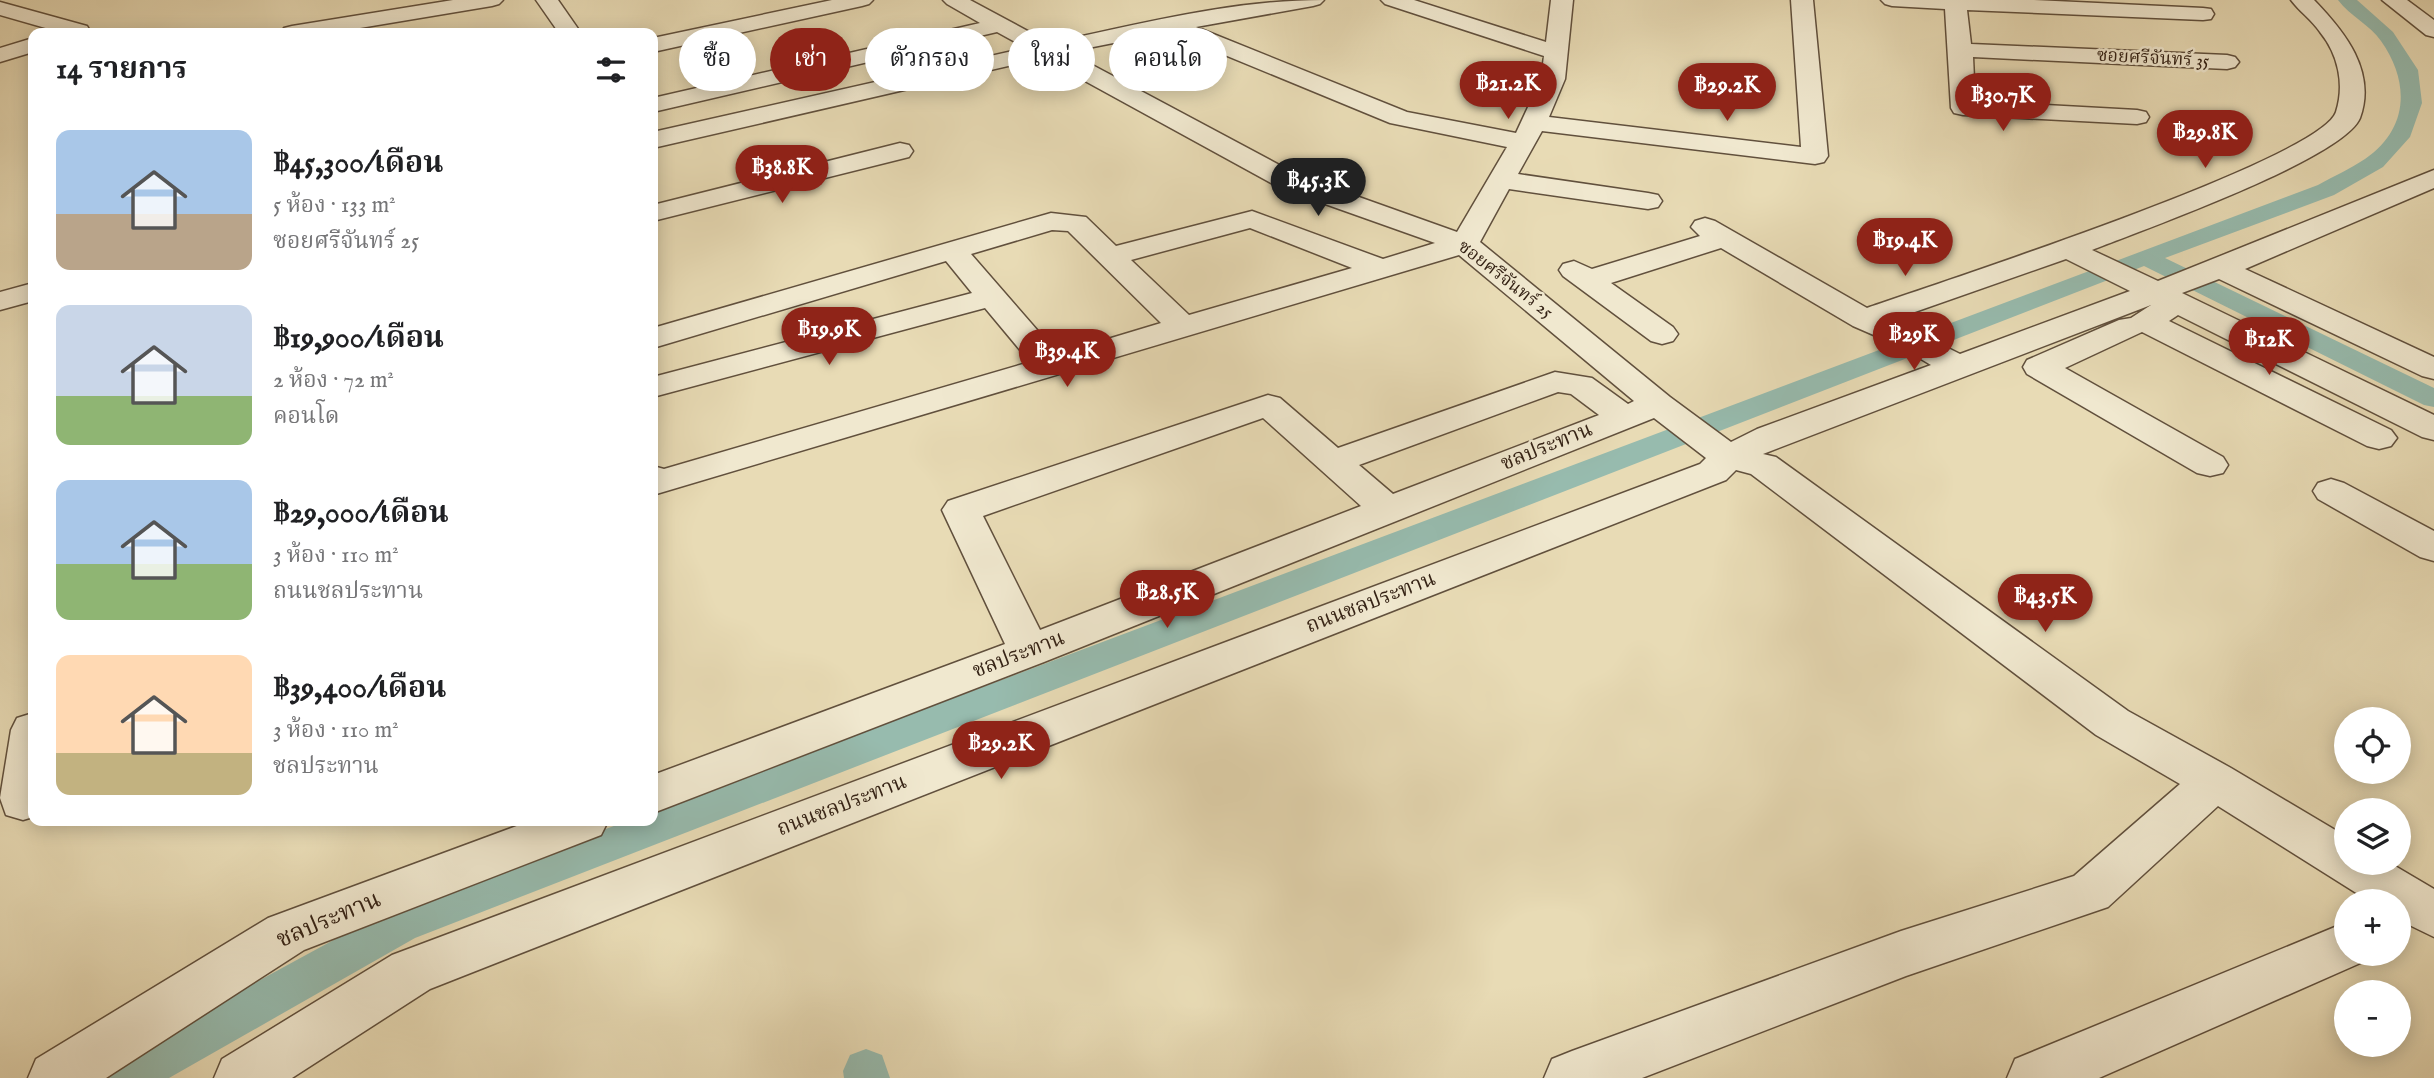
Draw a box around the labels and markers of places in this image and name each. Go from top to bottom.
pin: ฿21.2K [1451,61,1565,121]
pin: ฿29.2K [1670,64,1784,123]
pin: ฿30.7K [1946,74,2060,133]
pin: ฿29.8K [2148,110,2262,170]
pin: ฿38.8K [725,146,839,205]
pin: ฿45.3K [1261,158,1375,218]
pin: ฿19.4K [1848,218,1962,278]
pin: ฿19.9K [772,308,886,367]
pin: ฿29K [1873,312,1955,372]
pin: ฿12K [2228,318,2310,377]
pin: ฿39.4K [1010,330,1124,389]
pin: ฿28.5K [1110,570,1224,630]
pin: ฿43.5K [1988,574,2102,634]
pin: ฿29.2K [944,722,1058,781]

